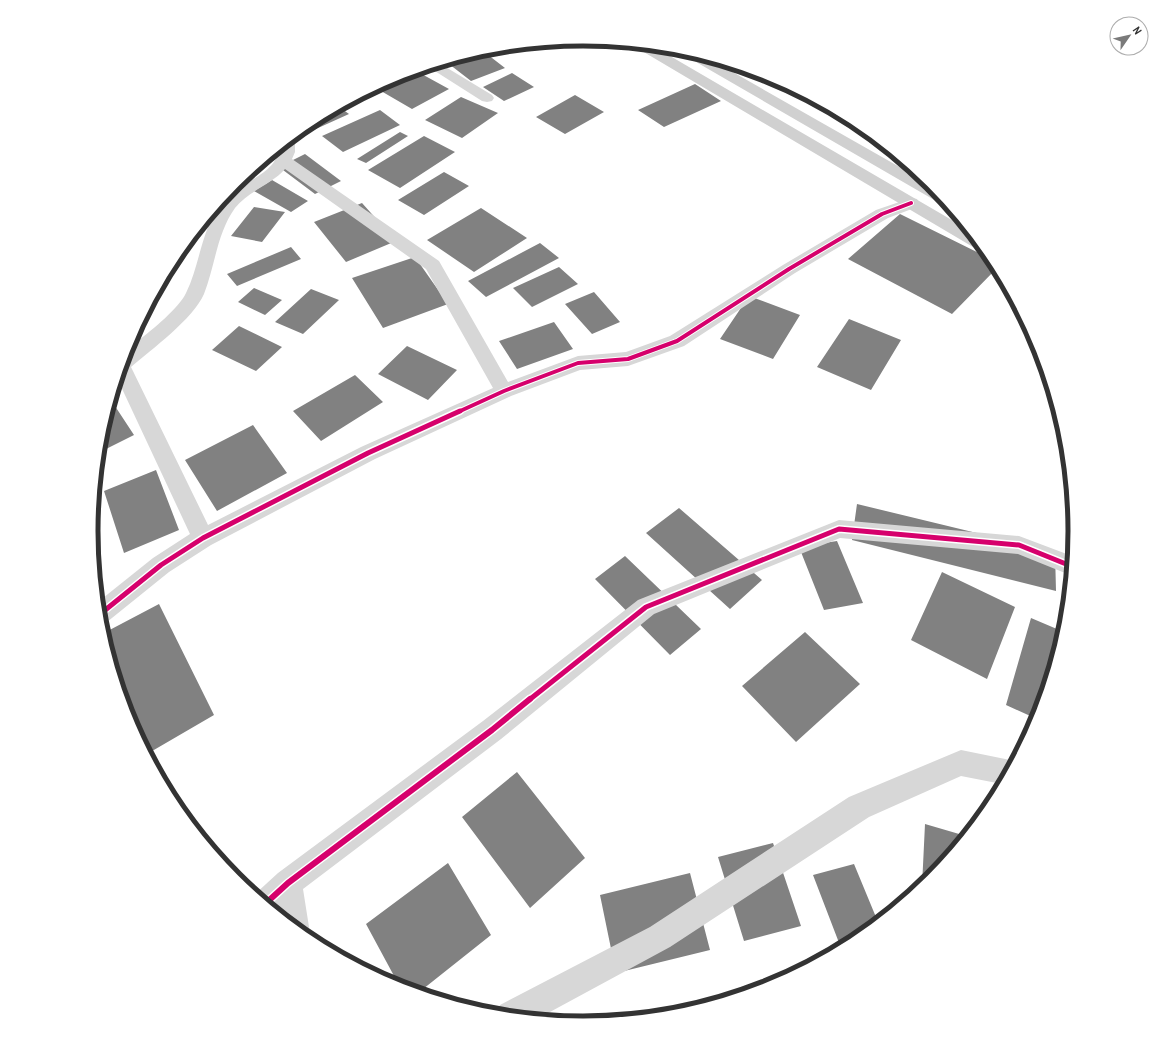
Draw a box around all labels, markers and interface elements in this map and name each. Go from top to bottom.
north arrow [1109,16,1149,56]
text: N [1130,24,1145,37]

